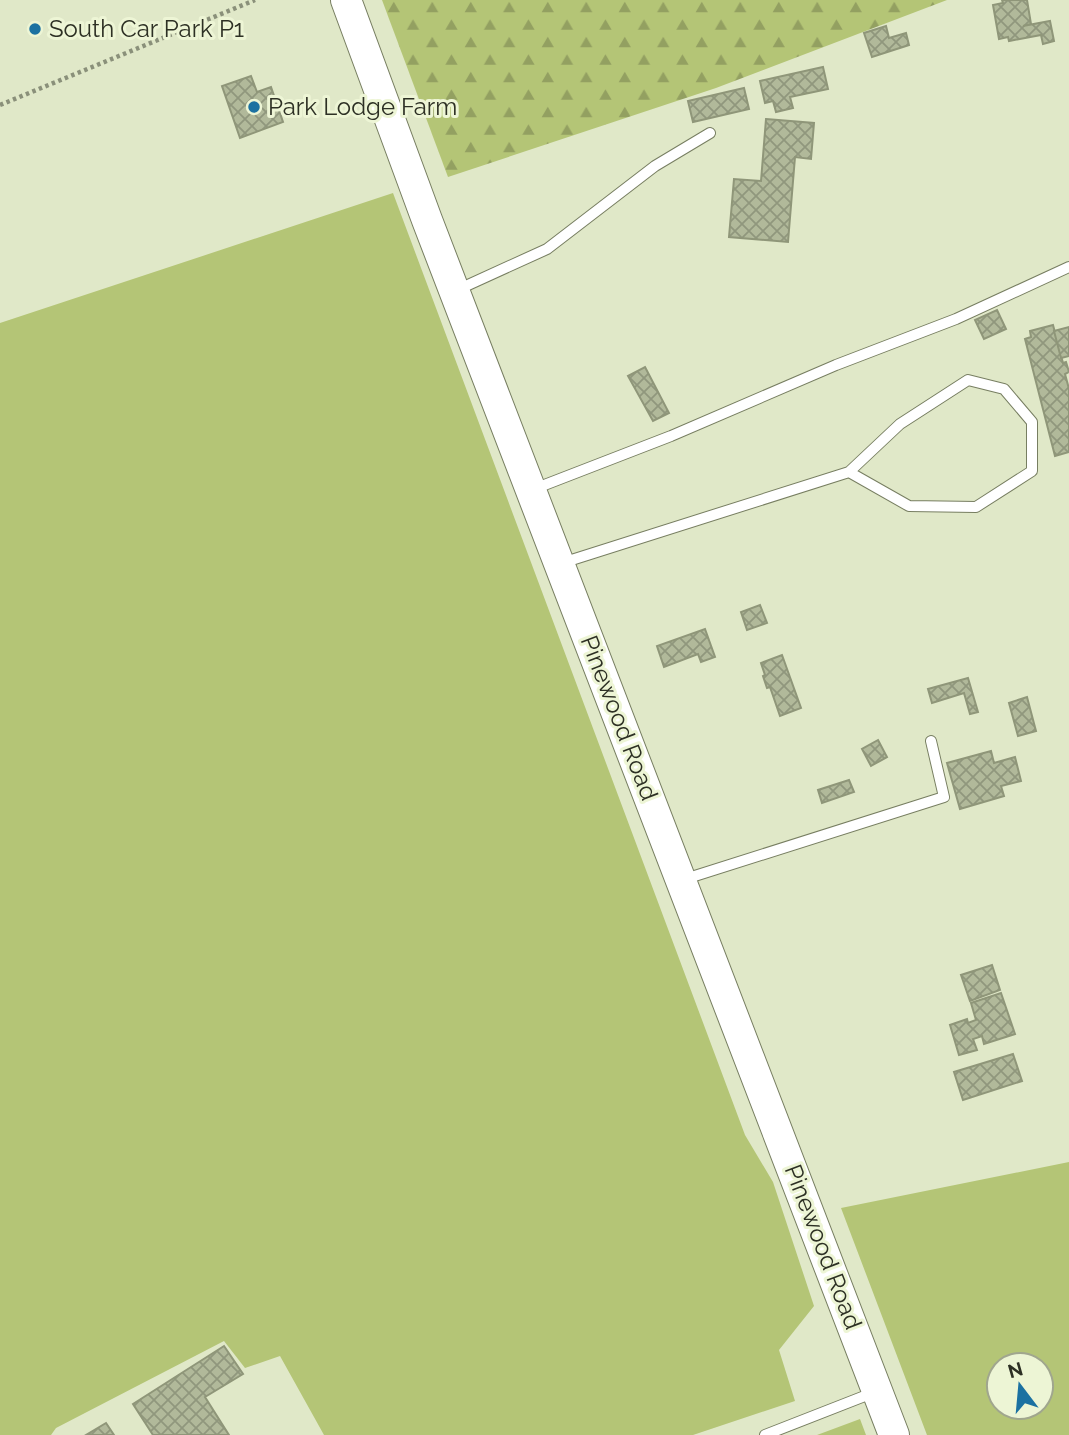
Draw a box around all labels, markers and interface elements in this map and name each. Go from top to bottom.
place label: South Car Park P1 [49,14,244,43]
marker: South Car Park P1 [27,21,43,37]
place label: Park Lodge Farm [268,92,457,121]
marker: Park Lodge Farm [246,99,262,115]
street label: Pinewood Road [575,631,664,804]
street label: Pinewood Road [779,1160,868,1333]
north arrow [985,1351,1055,1421]
text: N [1005,1357,1025,1382]

